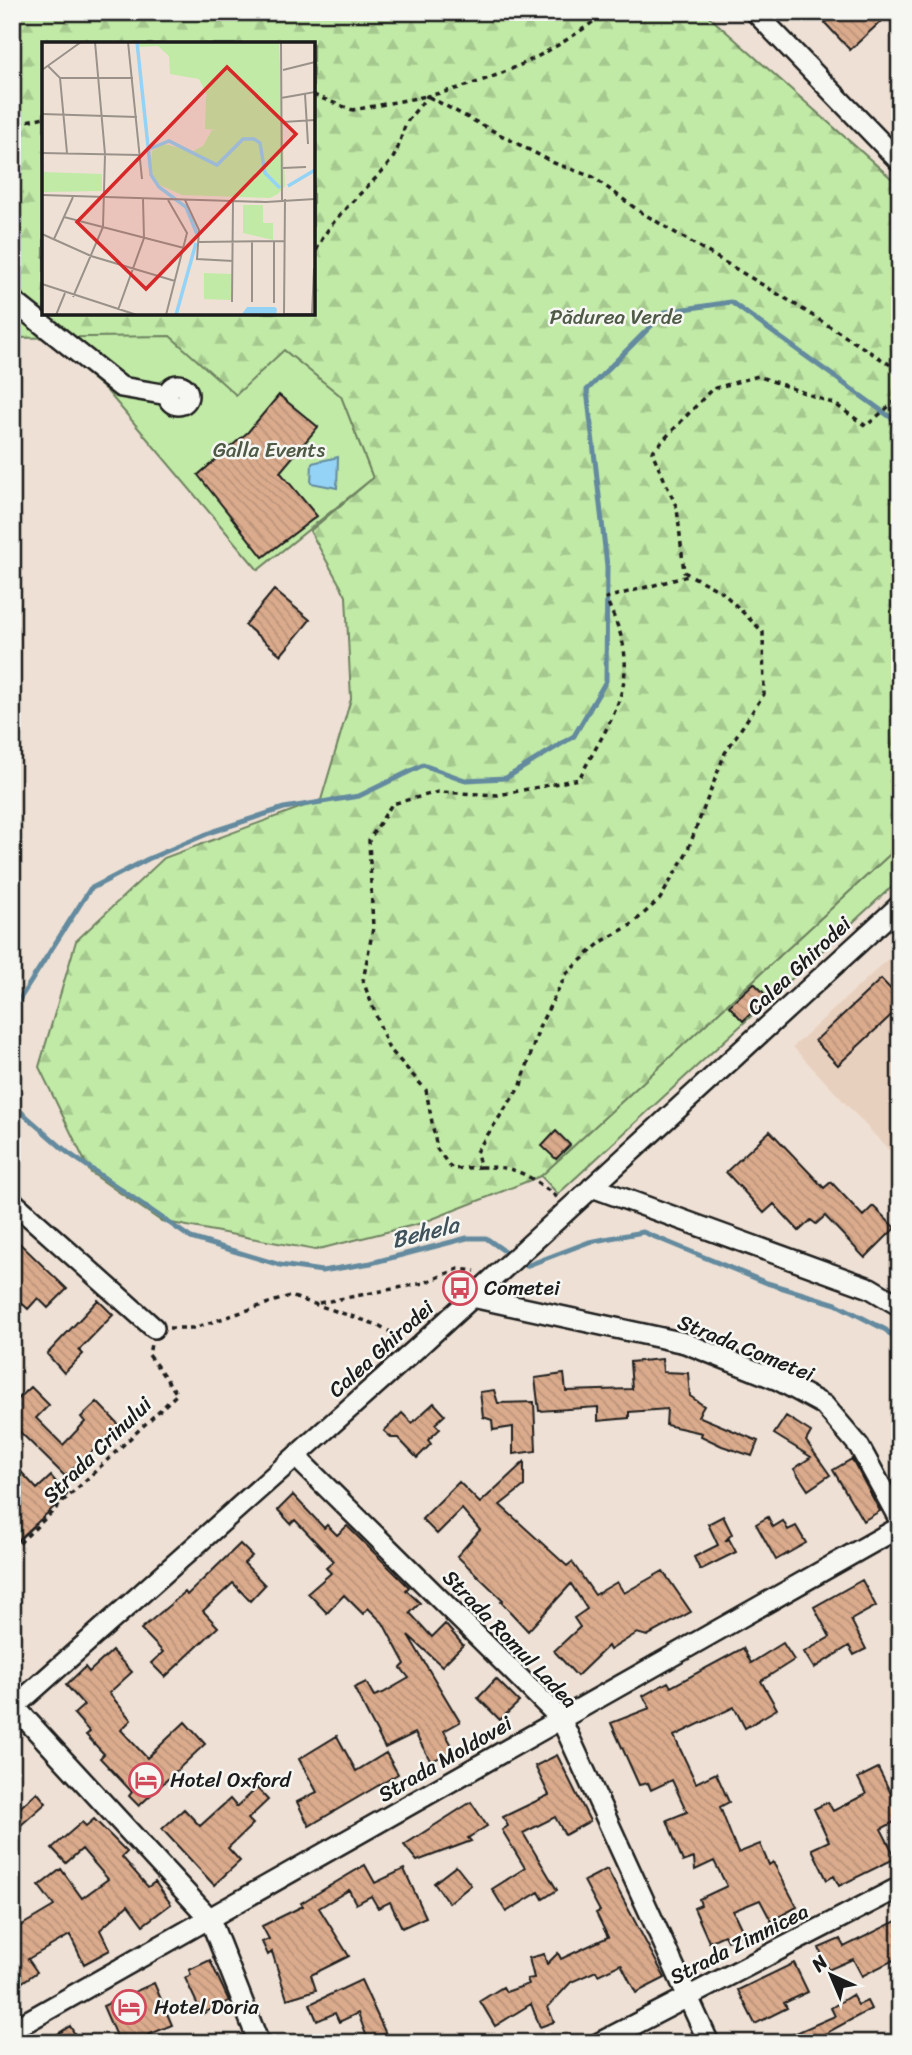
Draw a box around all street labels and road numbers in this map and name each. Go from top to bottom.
street label: Calea Ghirodei [738,906,861,1025]
street label: Calea Ghirodei [319,1290,444,1407]
street label: Strada Cometei [672,1303,821,1393]
street label: Strada Crinului [33,1386,162,1513]
street label: Strada Romul Ladea [433,1560,587,1718]
street label: Strada Moldovei [370,1704,521,1813]
street label: Strada Zimnicea [663,1892,816,1995]

